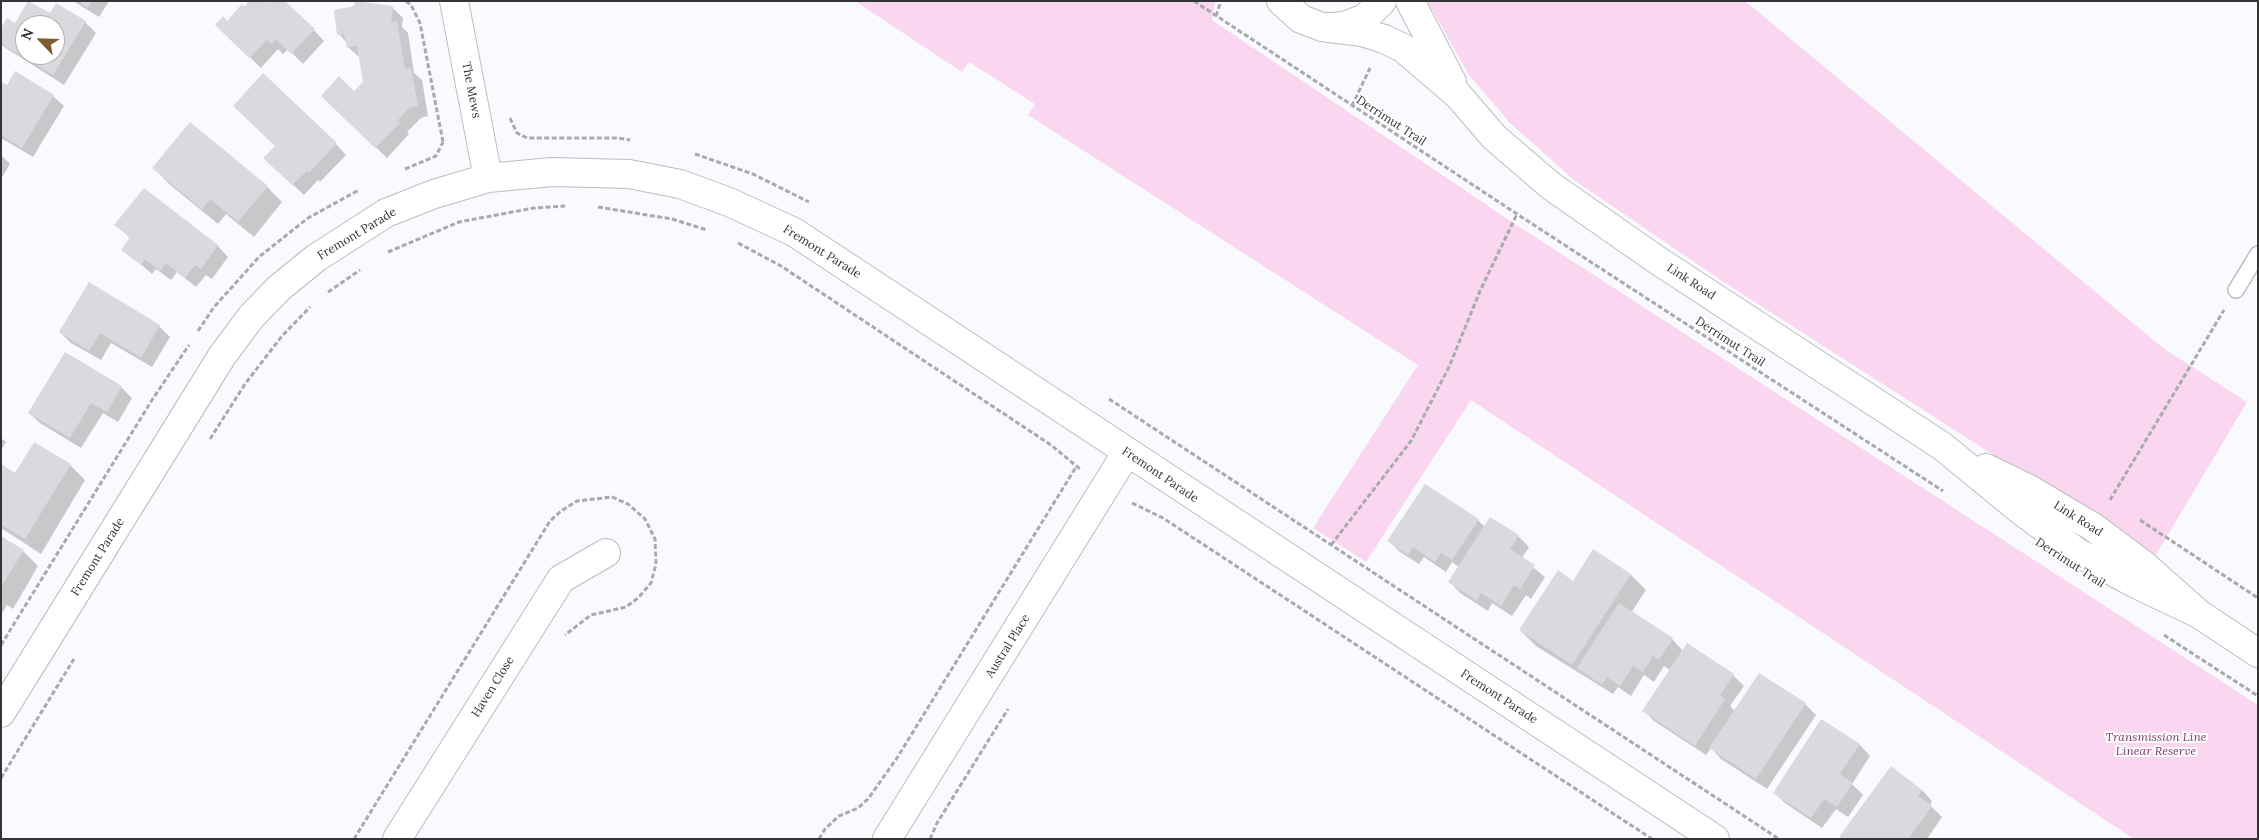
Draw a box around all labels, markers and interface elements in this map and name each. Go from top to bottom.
north arrow [15,15,65,65]
text: N [17,26,38,43]
street label: The Mews [458,61,484,119]
street label: Derrimut Trail [1353,93,1429,149]
street label: Fremont Parade [315,205,399,263]
street label: Fremont Parade [780,222,864,282]
street label: Link Road [1664,261,1718,303]
street label: Derrimut Trail [1692,314,1768,370]
street label: Fremont Parade [1119,444,1201,506]
street label: Link Road [2051,498,2105,540]
street label: Fremont Parade [68,515,128,599]
street label: Derrimut Trail [2032,535,2108,591]
street label: Austral Place [983,612,1033,680]
street label: Haven Close [469,654,517,720]
street label: Fremont Parade [1458,667,1540,727]
park label: Transmission Line Linear Reserve [2105,731,2207,759]

